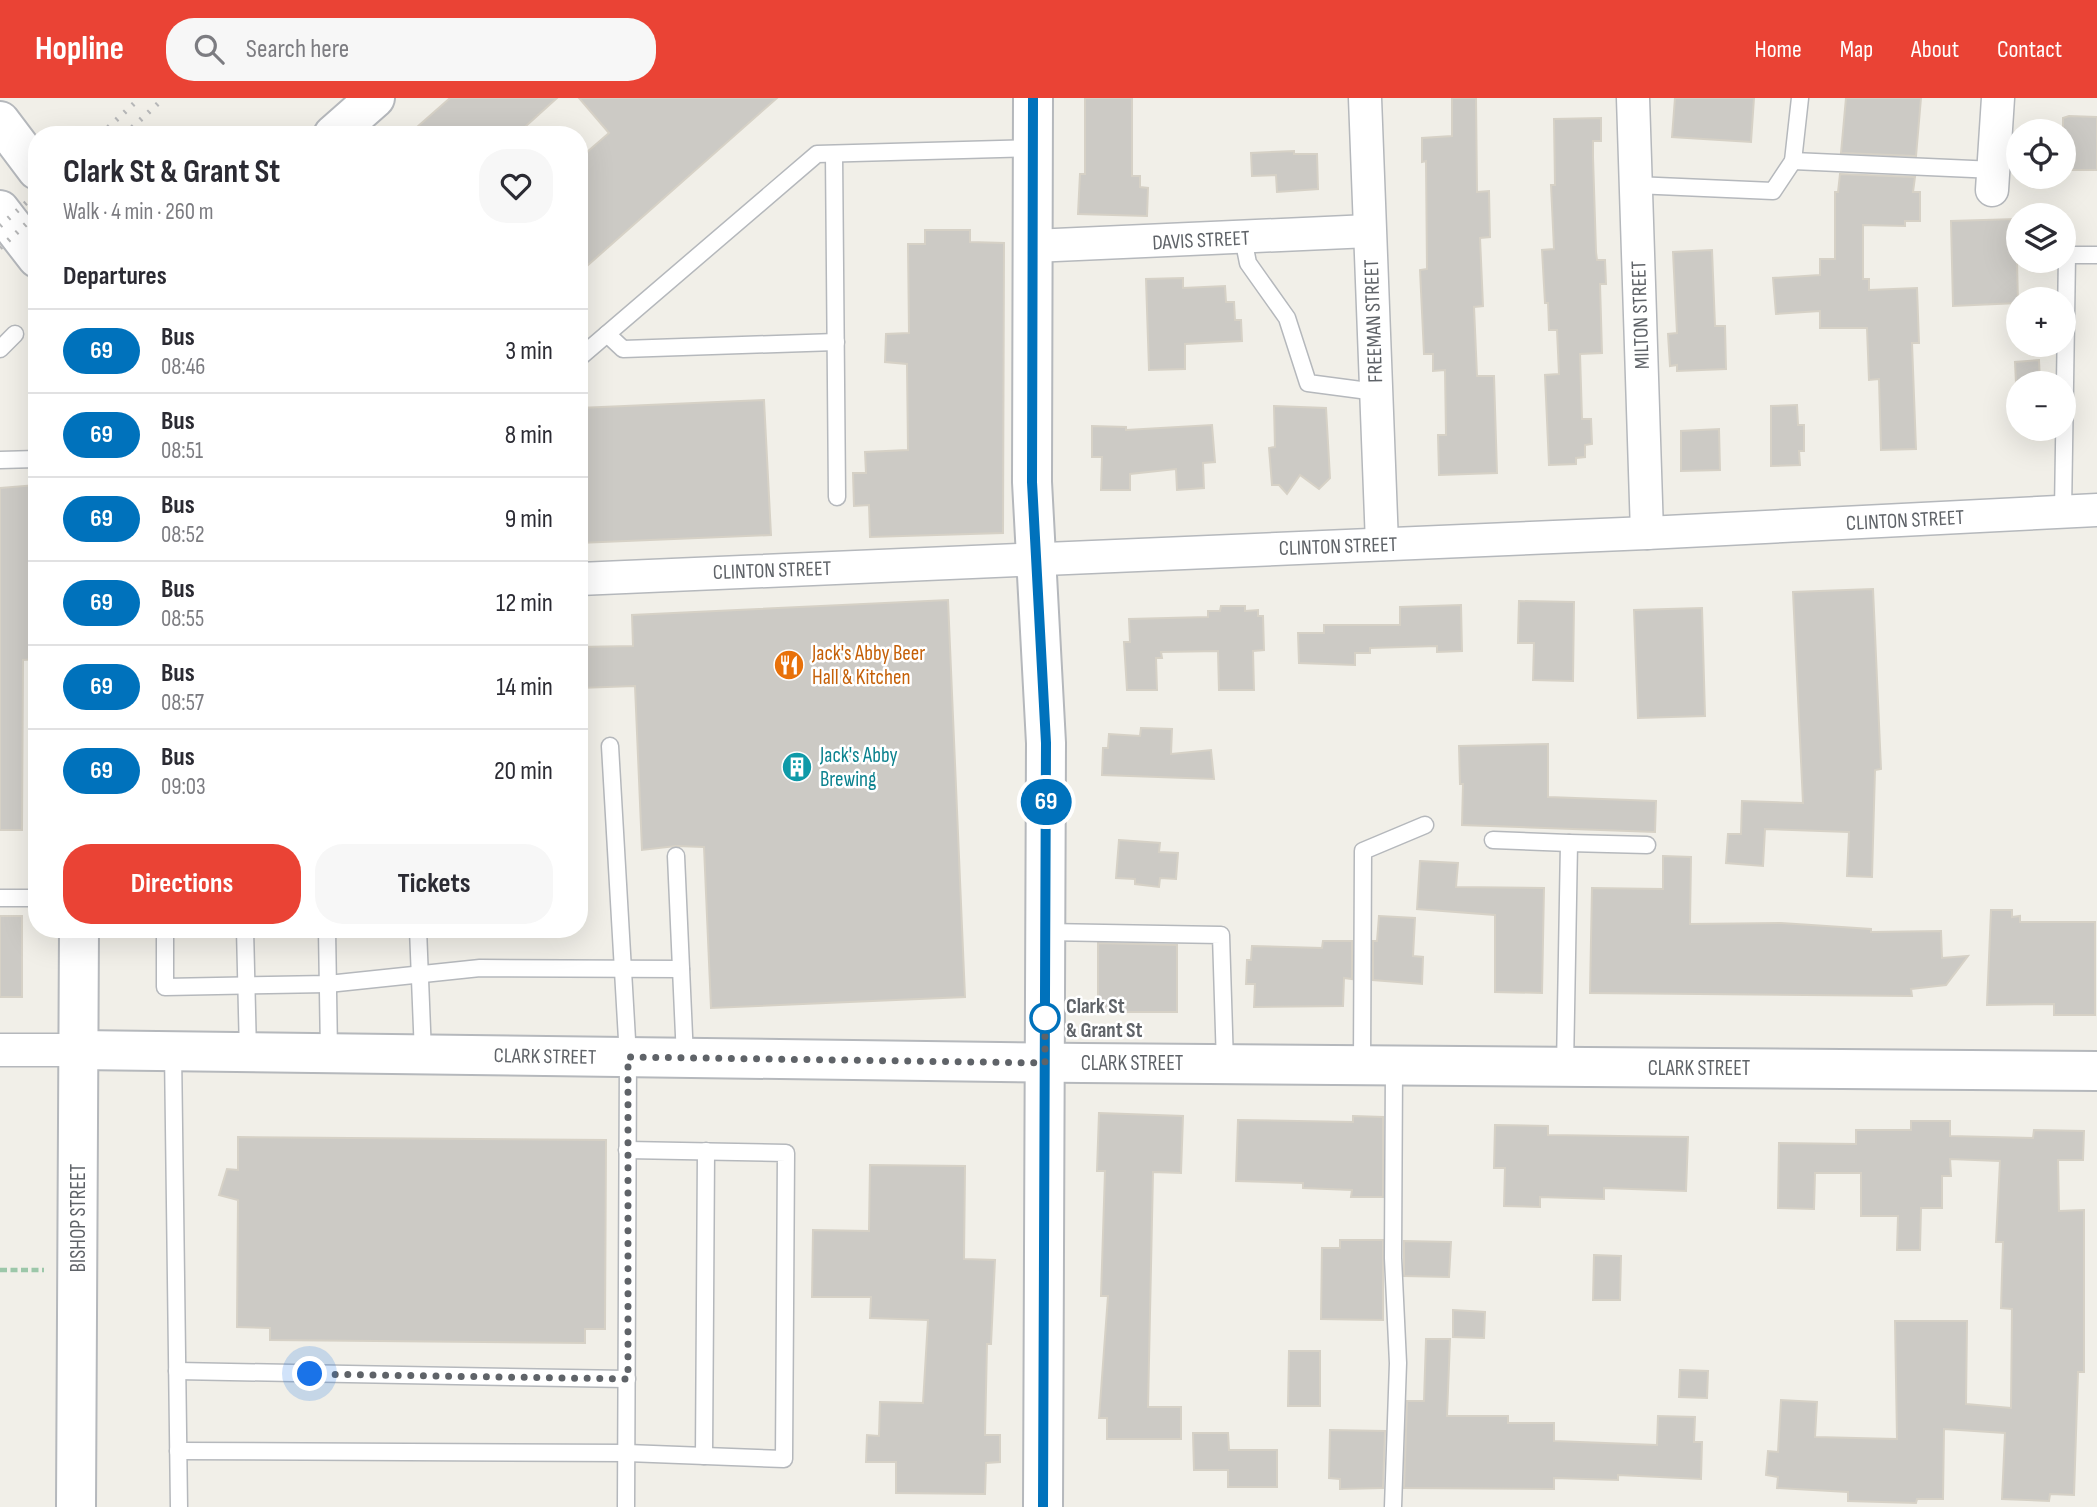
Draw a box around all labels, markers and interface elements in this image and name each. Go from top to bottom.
search box [166,18,656,81]
text: Hopline [35,29,124,69]
icon: search [190,30,228,68]
text: Search here [246,34,349,65]
text: Home [1754,35,1802,64]
text: Map [1840,35,1873,64]
text: About [1911,35,1959,64]
text: Contact [1997,35,2062,64]
map controls [2006,119,2076,441]
button: locate [2006,119,2076,189]
button: heart [479,149,553,223]
text: Clark St & Grant St [63,152,280,192]
text: Walk · 4 min · 260 m [63,198,213,226]
button: layers [2006,203,2076,273]
street label: DAVIS STREET [1152,225,1251,256]
street label: FREEMAN STREET [1359,258,1388,383]
street label: MILTON STREET [1626,260,1655,370]
text: Departures [63,261,167,292]
button: + [2006,287,2076,357]
text: Bus [161,322,195,353]
text: 69 [90,336,113,365]
text: 3 min [505,336,553,367]
text: 08:46 [161,353,205,381]
button: − [2006,371,2076,441]
text: Bus [161,406,195,437]
text: 69 [90,420,113,449]
text: 8 min [505,420,553,451]
text: 08:51 [161,437,203,465]
text: Bus [161,490,195,521]
text: 69 [90,504,113,533]
text: 9 min [505,504,553,535]
street label: CLINTON STREET [1845,505,1965,536]
text: 08:52 [161,521,204,549]
street label: CLINTON STREET [1278,532,1398,561]
street label: CLINTON STREET [712,556,832,585]
text: Bus [161,574,195,605]
text: 69 [90,588,113,617]
text: 12 min [496,588,553,619]
text: 08:55 [161,605,204,633]
place label: Jack's Abby Beer Hall & Kitchen [811,641,925,690]
restaurant icon: Jack's Abby Beer Hall & Kitchen [772,648,806,682]
text: Bus [161,658,195,689]
text: 69 [90,672,113,701]
text: 14 min [496,672,553,703]
text: 08:57 [161,689,204,717]
text: Bus [161,742,195,773]
place label: Jack's Abby Brewing [819,743,898,792]
building icon: Jack's Abby Brewing [780,750,814,784]
text: 69 [90,756,113,785]
text: 20 min [494,756,553,787]
text: 09:03 [161,773,206,801]
line badge: 69 [1014,779,1078,825]
text: 69 [1035,787,1057,816]
button: Directions [63,844,301,924]
button: Tickets [315,844,553,924]
place label: Clark St & Grant St [1066,994,1142,1043]
marker: Clark St & Grant St [1030,1003,1060,1033]
street label: CLARK STREET [493,1043,597,1070]
street label: CLARK STREET [1081,1051,1184,1076]
street label: CLARK STREET [1648,1056,1751,1081]
street label: BISHOP STREET [66,1163,91,1272]
your location [292,1356,327,1391]

